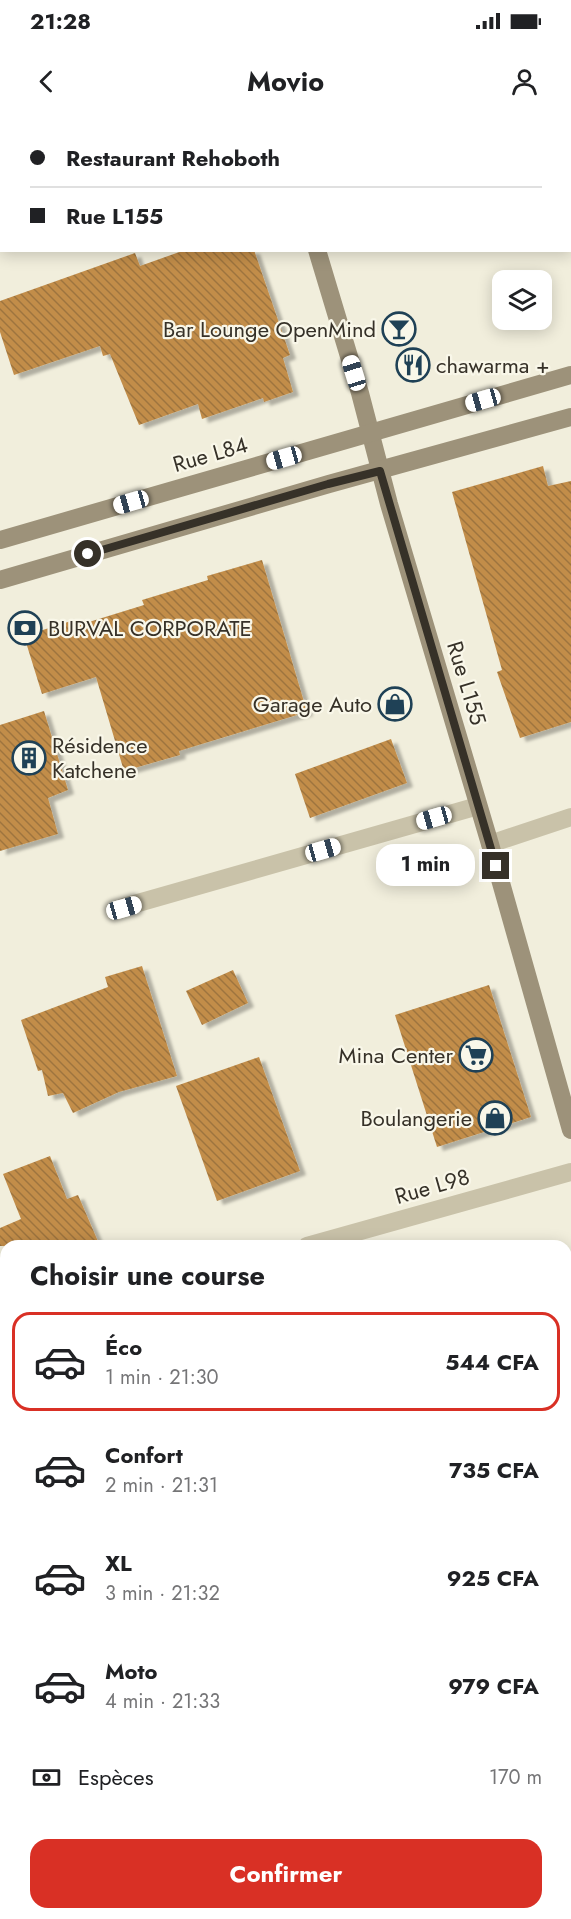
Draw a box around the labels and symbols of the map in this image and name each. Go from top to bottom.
bar icon: Bar Lounge OpenMind [381,311,417,347]
place label: Bar Lounge OpenMind [163,313,376,345]
restaurant icon: chawarma + [395,347,431,383]
place label: chawarma + [436,349,550,381]
car [340,353,368,393]
car [463,386,503,414]
street label: Rue L84 [169,428,251,480]
car [264,444,304,472]
car [111,488,151,516]
route start [74,540,101,567]
bank icon: BURVAL CORPORATE [7,610,43,646]
place label: BURVAL CORPORATE [48,612,252,644]
street label: Rue L155 [439,637,495,729]
shop icon: Garage Auto [377,686,413,722]
place label: Garage Auto [253,688,372,720]
place label: Résidence Katchene [52,729,148,786]
building icon: Résidence Katchene [11,740,47,776]
car [414,804,454,832]
car [303,836,343,864]
callout: 1 min [376,845,475,887]
route end [482,852,509,879]
car [104,894,144,922]
supermarket icon: Mina Center [458,1037,494,1073]
place label: Mina Center [339,1039,453,1071]
shop icon: Boulangerie [477,1100,513,1136]
place label: Boulangerie [361,1102,472,1134]
street label: Rue L98 [391,1160,473,1212]

